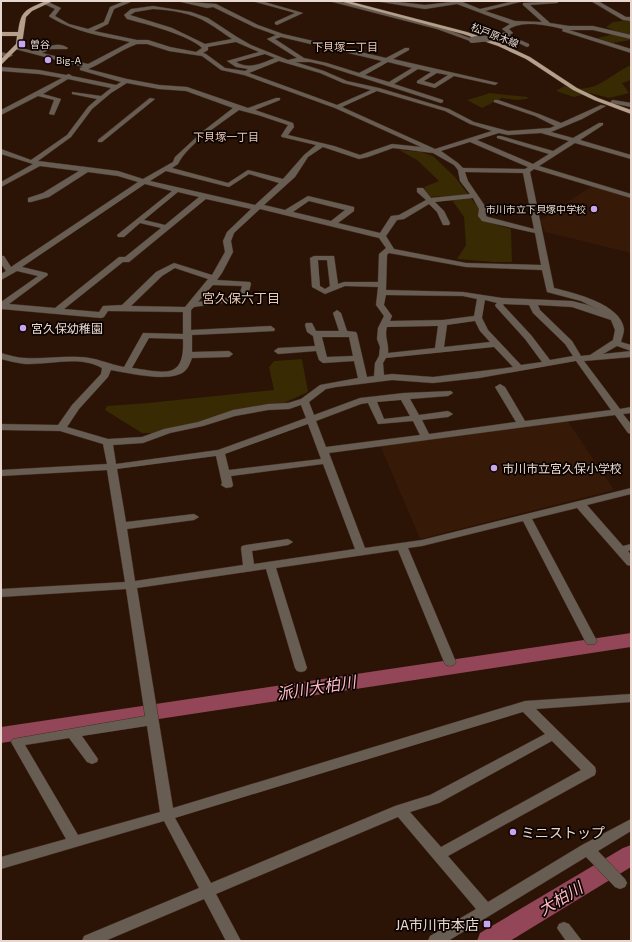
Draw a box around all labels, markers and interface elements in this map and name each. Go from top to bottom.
street label: 松戸原木線 [470,20,520,50]
place label: 曽谷 [30,38,50,50]
marker: 曽谷 [17,39,27,49]
district label: 下貝塚二丁目 [312,40,378,53]
place label: Big-A [56,54,82,66]
marker: Big-A [43,55,53,65]
district label: 下貝塚一丁目 [193,130,259,143]
place label: 市川市立下貝塚中学校 [486,203,586,215]
marker: 市川市立下貝塚中学校 [589,204,599,214]
district label: 宮久保六丁目 [202,290,280,306]
place label: 宮久保幼稚園 [31,321,103,335]
marker: 宮久保幼稚園 [18,323,28,333]
place label: 市川市立宮久保小学校 [502,461,622,475]
marker: 市川市立宮久保小学校 [489,463,499,473]
water label: 派川大柏川 [275,671,359,703]
place label: ミニストップ [521,824,605,841]
marker: ミニストップ [508,827,518,837]
water label: 大柏川 [535,876,587,919]
place label: JA市川市本店 [396,916,479,933]
marker: JA市川市本店 [482,919,492,929]

